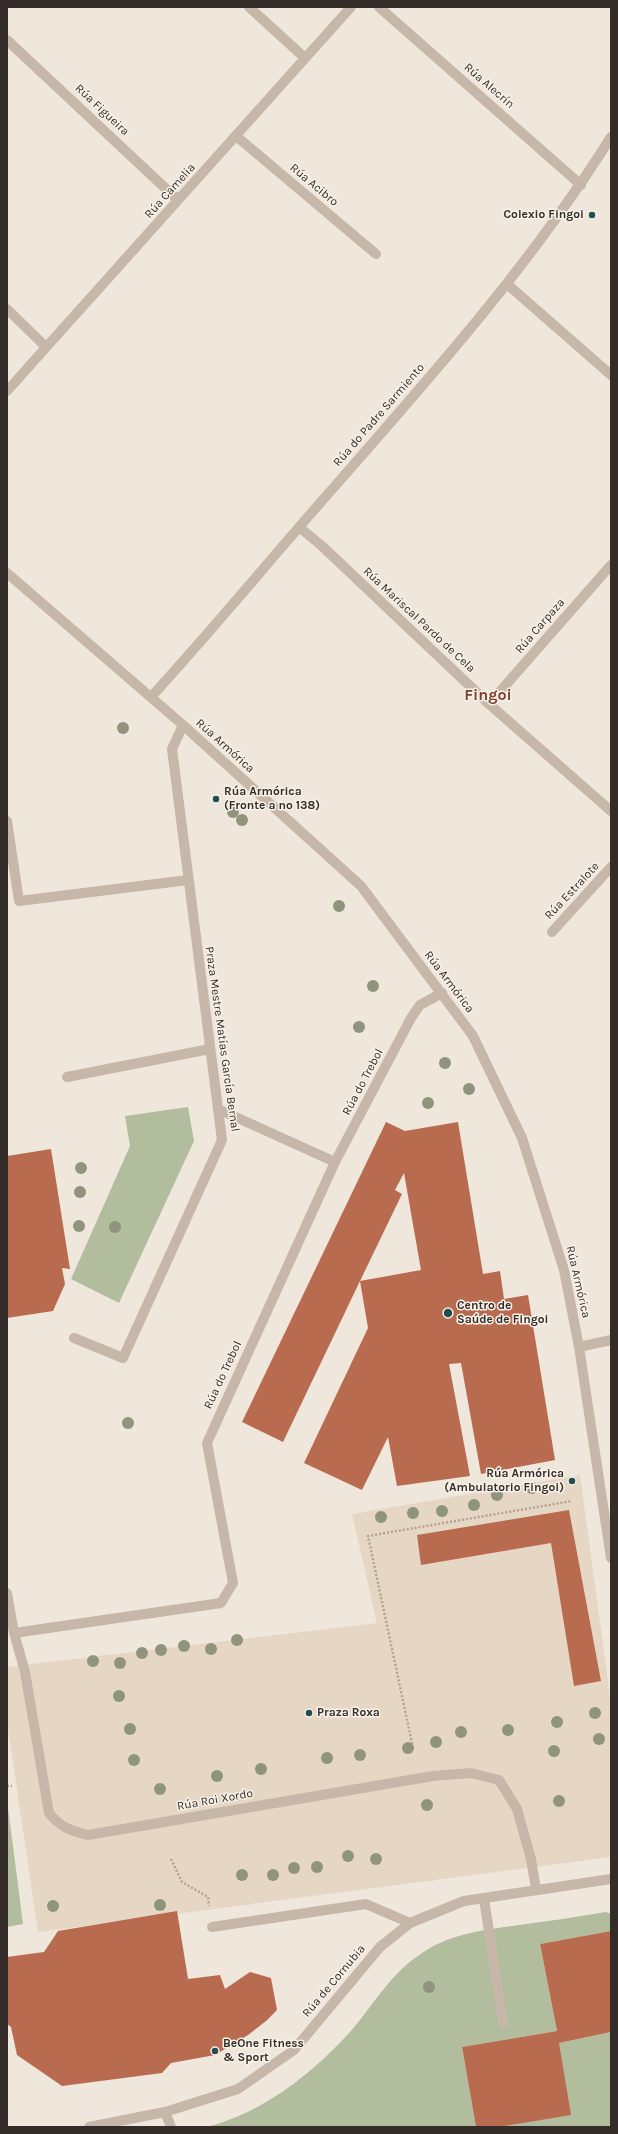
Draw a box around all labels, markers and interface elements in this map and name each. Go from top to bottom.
street label: Rúa Alecrín [461,60,517,112]
street label: Rúa Figueira [72,81,132,139]
street label: Rúa Camelia [142,161,198,221]
street label: Rúa Acibro [287,161,341,209]
place label: Colexio Fingoi [504,208,584,222]
marker: Colexio Fingoi [587,210,597,220]
street label: Rúa do Padre Sarmiento [330,361,428,469]
street label: Rúa Mariscal Pardo de Cela [360,564,478,676]
street label: Rúa Carpaza [512,596,568,656]
district label: Fingoi [464,685,512,705]
street label: Rúa Armórica [193,716,257,776]
place label: Rúa Armórica (Fronte a nº 138) [224,785,320,813]
marker: Rúa Armórica (Fronte a nº 138) [211,794,221,804]
street label: Rúa Estralote [542,859,602,923]
street label: Praza Mestre Matías García Bernal [202,945,242,1133]
street label: Rúa Armórica [421,948,477,1016]
street label: Rúa do Trebol [339,1046,387,1118]
street label: Rúa Armórica [563,1244,593,1320]
place label: Centro de Saúde de Fingoi [457,1299,548,1327]
marker: Centro de Saúde de Fingoi [442,1307,454,1319]
street label: Rúa do Trebol [201,1339,245,1411]
place label: Rúa Armórica (Ambulatorio Fingoi) [444,1467,564,1495]
marker: Rúa Armórica (Ambulatorio Fingoi) [567,1476,577,1486]
place label: Praza Roxa [317,1706,380,1720]
marker: Praza Roxa [304,1708,314,1718]
street label: Rúa Roi Xordo [176,1786,254,1814]
street label: Rúa de Cornubia [299,1942,369,2020]
place label: BeOne Fitness & Sport [223,2037,304,2065]
marker: BeOne Fitness & Sport [210,2046,220,2056]

